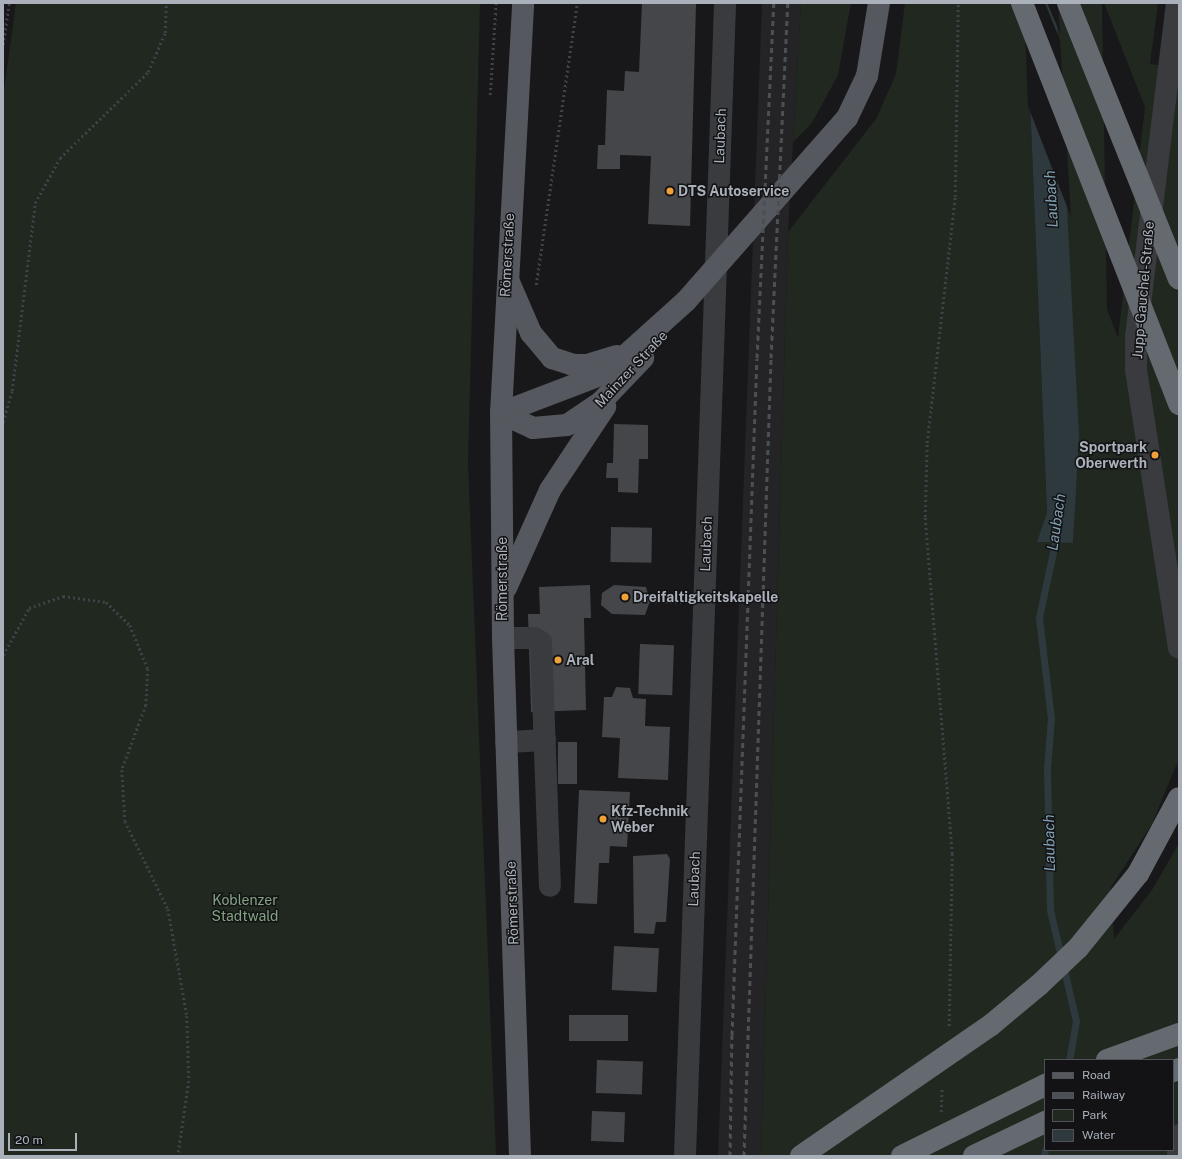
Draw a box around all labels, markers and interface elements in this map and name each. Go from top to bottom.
street label: Laubach [711,108,729,164]
water label: Laubach [1041,170,1061,228]
place label: DTS Autoservice [678,183,789,199]
marker: DTS Autoservice [665,186,675,196]
street label: Römerstraße [496,213,518,297]
street label: Jupp-Gauchel-Straße [1129,220,1157,360]
street label: Mainzer Straße [591,327,671,411]
place label: Sportpark Oberwerth [1075,439,1147,472]
marker: Sportpark Oberwerth [1150,450,1160,460]
water label: Laubach [1043,492,1069,552]
street label: Laubach [697,516,715,572]
street label: Römerstraße [494,537,510,621]
place label: Dreifaltigkeitskapelle [633,589,778,605]
marker: Dreifaltigkeitskapelle [620,592,630,602]
place label: Aral [566,652,594,668]
marker: Aral [553,655,563,665]
place label: Kfz-Technik Weber [611,803,688,836]
marker: Kfz-Technik Weber [598,814,608,824]
water label: Laubach [1040,814,1058,872]
street label: Laubach [685,851,703,907]
street label: Römerstraße [502,861,522,945]
park label: Koblenzer Stadtwald [212,892,278,924]
legend [1044,1059,1174,1151]
text: Road [1082,1068,1110,1082]
text: Railway [1082,1088,1125,1102]
text: Park [1082,1108,1108,1122]
scale bar [10,1125,79,1151]
text: Water [1082,1128,1115,1142]
text: 20 m [15,1133,43,1147]

